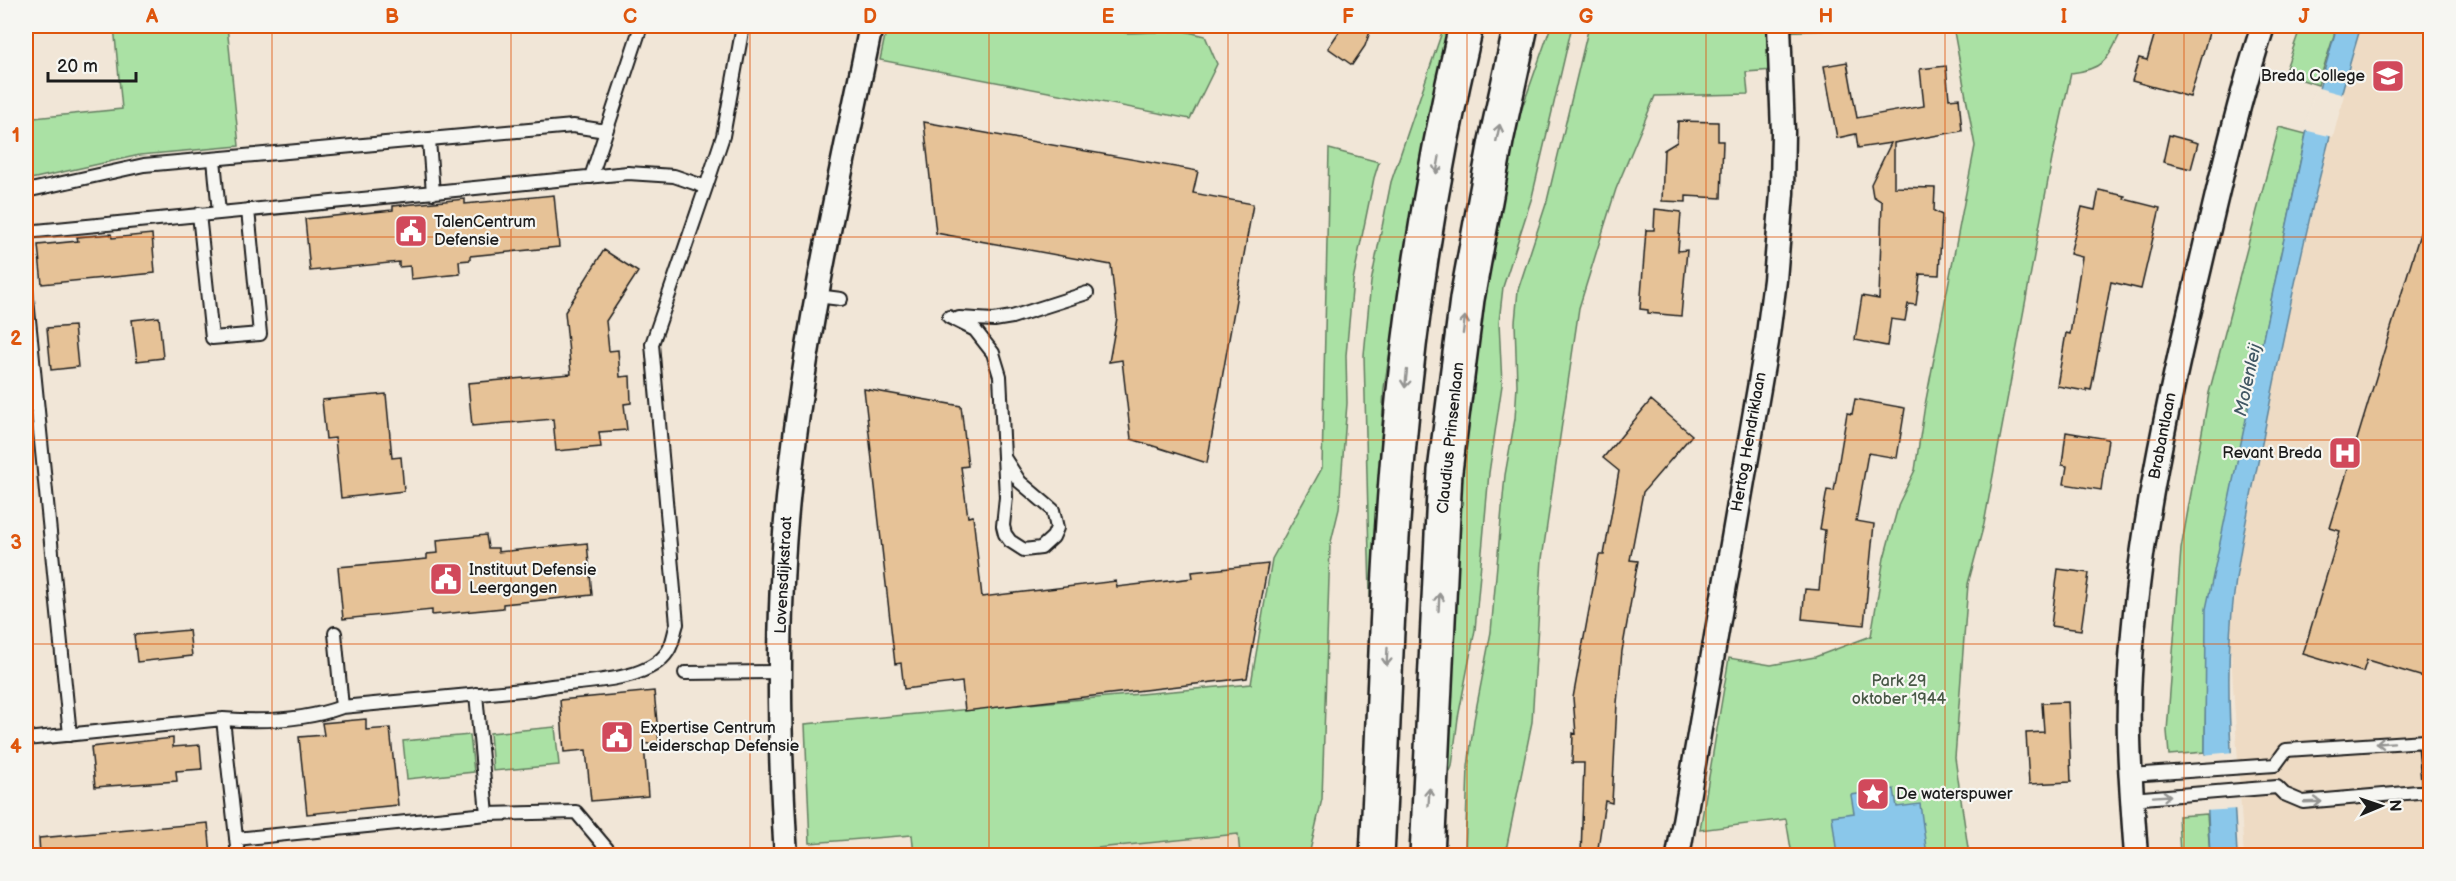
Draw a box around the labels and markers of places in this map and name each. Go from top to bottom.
school or university icon: Breda College [2370,58,2406,94]
place label: Breda College [2261,67,2366,86]
public building icon: TalenCentrum Defensie [393,213,429,249]
place label: TalenCentrum Defensie [434,213,536,250]
hospital icon: Revant Breda [2327,435,2363,471]
place label: Revant Breda [2222,444,2322,463]
public building icon: Instituut Defensie Leergangen [428,561,464,597]
place label: Instituut Defensie Leergangen [469,561,597,598]
public building icon: Expertise Centrum Leiderschap Defensie [599,719,635,755]
place label: Expertise Centrum Leiderschap Defensie [640,719,800,756]
place icon: De waterspuwer [1855,776,1891,812]
place label: De waterspuwer [1896,785,2013,804]

